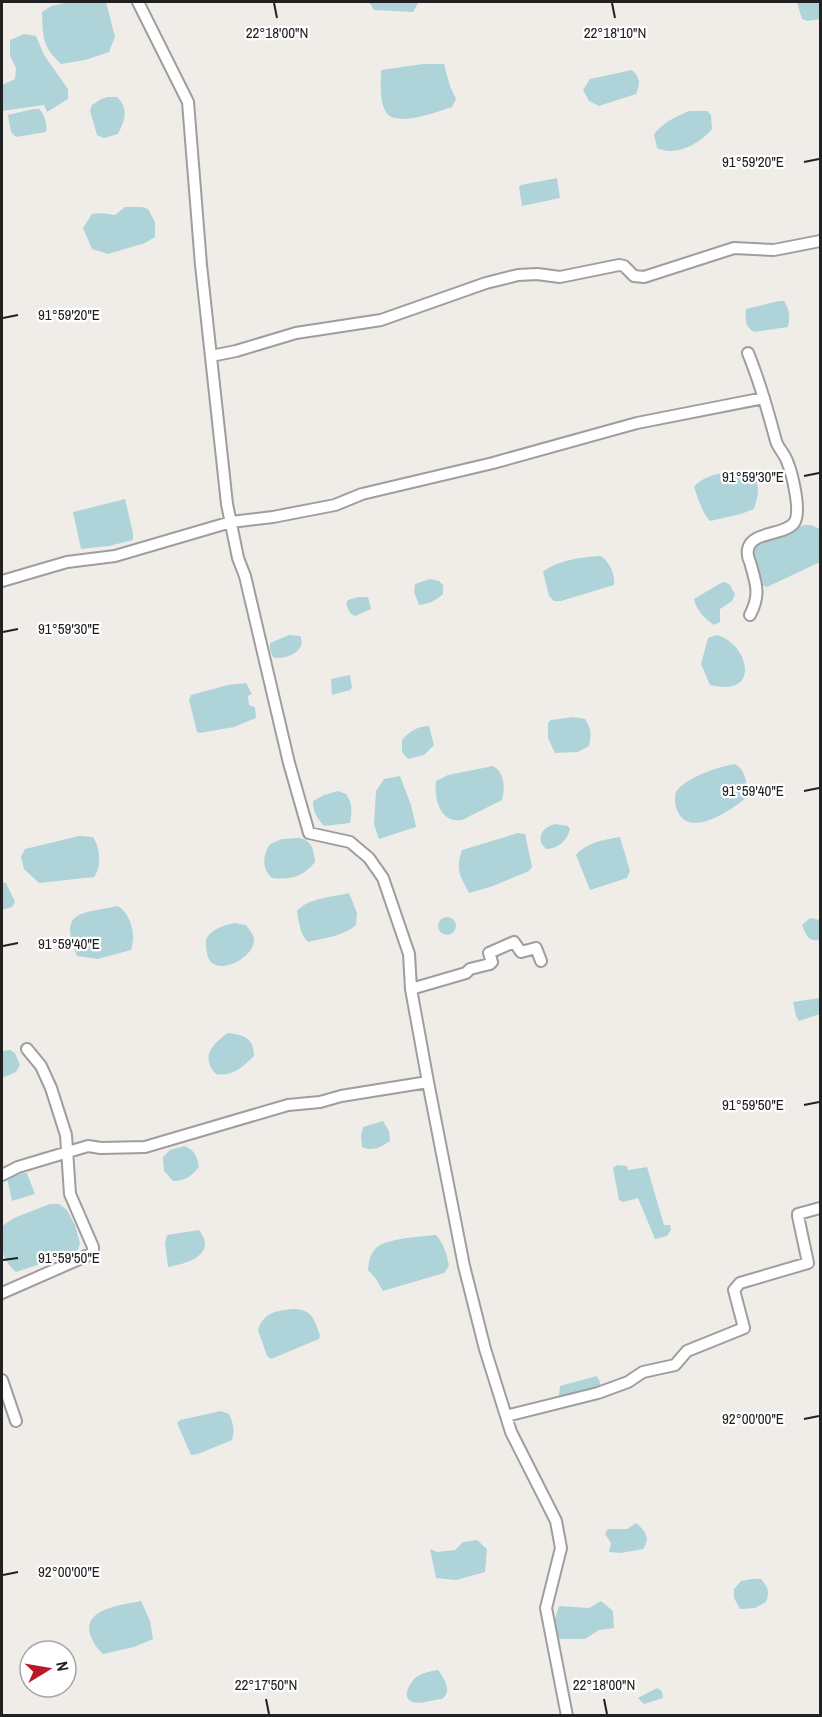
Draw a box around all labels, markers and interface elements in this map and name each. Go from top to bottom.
text: 22°18'00"N [246,22,308,43]
text: 22°18'10"N [584,22,646,43]
text: 91°59'20"E [722,151,784,172]
text: 91°59'20"E [38,304,100,325]
text: 91°59'30"E [722,466,784,487]
text: 91°59'30"E [38,618,100,639]
text: 91°59'40"E [722,780,784,801]
text: 91°59'40"E [38,933,100,954]
text: 91°59'50"E [722,1094,784,1115]
text: 91°59'50"E [38,1247,100,1268]
text: 92°00'00"E [722,1408,784,1429]
text: 92°00'00"E [38,1561,100,1582]
north arrow [18,1639,78,1699]
text: N [51,1659,74,1673]
text: 22°17'50"N [235,1674,297,1695]
text: 22°18'00"N [573,1674,635,1695]

